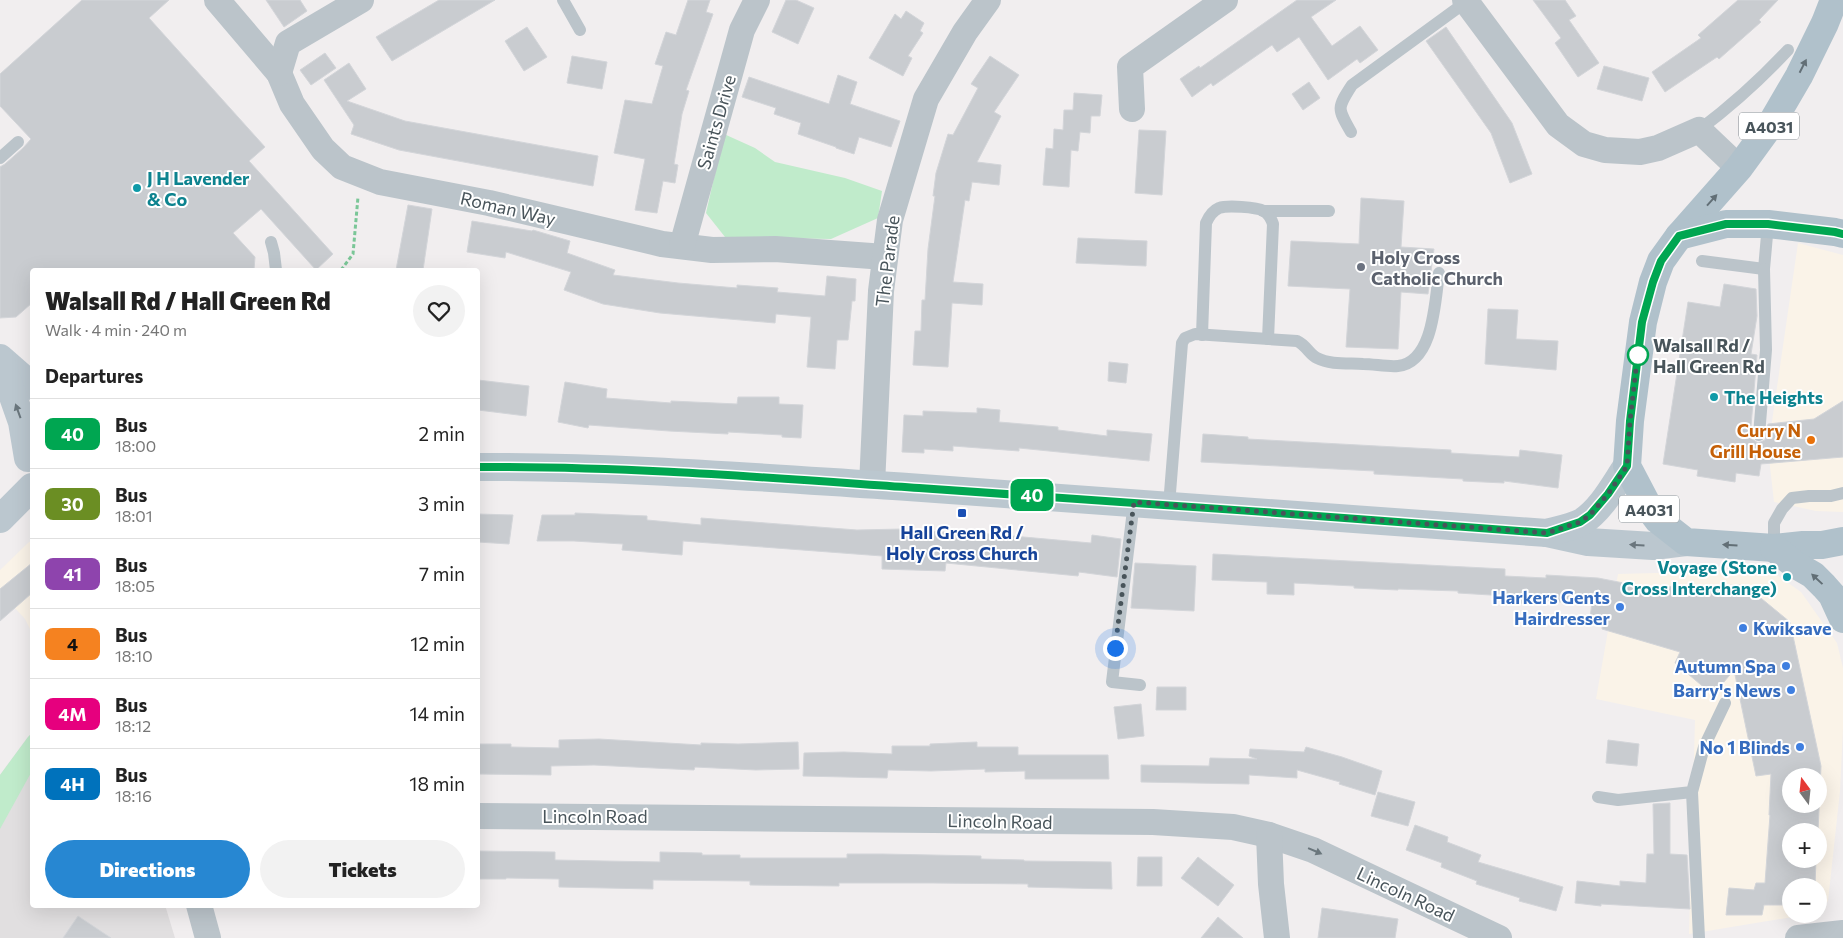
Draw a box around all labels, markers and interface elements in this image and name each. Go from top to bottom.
one-way arrow [1799,59,1808,74]
street label: Saints Drive [692,72,740,172]
road number: A4031 [1739,112,1799,140]
place label: J H Lavender & Co [147,167,250,210]
marker: J H Lavender & Co [131,182,143,194]
street label: Roman Way [458,186,558,230]
one-way arrow [1706,195,1718,207]
street label: The Parade [870,214,904,308]
place label: Holy Cross Catholic Church [1371,246,1503,289]
marker: Holy Cross Catholic Church [1355,261,1367,273]
button: heart [413,285,465,337]
text: Walsall Rd / Hall Green Rd [45,286,331,315]
text: Walk · 4 min · 240 m [45,320,187,339]
place label: Walsall Rd / Hall Green Rd [1653,334,1765,377]
marker: Walsall Rd / Hall Green Rd [1627,344,1649,366]
text: Departures [45,364,143,387]
place label: The Heights [1724,386,1823,408]
marker: The Heights [1708,391,1720,403]
one-way arrow [14,403,22,418]
text: Bus [115,413,147,436]
place label: Curry N Grill House [1710,419,1801,462]
text: 2 min [418,422,465,445]
text: 40 [61,423,84,445]
marker: Curry N Grill House [1805,434,1817,446]
text: 18:00 [115,436,156,455]
line badge: 40 [1010,479,1054,511]
text: Bus [115,483,147,506]
text: 40 [1020,484,1044,506]
text: 3 min [418,492,465,515]
text: 30 [61,493,84,515]
road number: A4031 [1619,496,1679,522]
text: 18:01 [115,506,153,525]
marker: Hall Green Rd / Holy Cross Church [956,507,968,519]
place label: Hall Green Rd / Holy Cross Church [886,521,1038,564]
one-way arrow [1629,541,1645,549]
one-way arrow [1722,541,1738,549]
text: Bus [115,553,147,576]
place label: Voyage (Stone Cross Interchange) [1622,556,1777,599]
text: 7 min [419,562,465,585]
text: 41 [63,563,82,585]
marker: Voyage (Stone Cross Interchange) [1781,571,1793,583]
one-way arrow [1811,573,1823,585]
text: 18:05 [115,576,155,595]
place label: Harkers Gents Hairdresser [1492,586,1611,629]
marker: Harkers Gents Hairdresser [1614,601,1626,613]
place label: Kwiksave [1753,617,1831,639]
marker: Kwiksave [1737,622,1749,634]
text: Bus [115,623,147,646]
text: 12 min [410,632,465,655]
text: 4 [67,633,78,655]
your location [1103,636,1128,661]
text: 18:10 [115,646,153,665]
place label: Autumn Spa [1675,655,1776,677]
marker: Autumn Spa [1780,660,1792,672]
place label: Barry's News [1673,679,1781,701]
marker: Barry's News [1785,684,1797,696]
text: Bus [115,693,147,716]
text: 14 min [409,702,465,725]
text: 4M [58,703,87,725]
text: 18:12 [115,716,151,735]
place label: No 1 Blinds [1700,736,1790,758]
marker: No 1 Blinds [1794,741,1806,753]
text: Bus [115,763,147,786]
north arrow [1782,768,1828,812]
map controls [1782,768,1827,923]
text: 18 min [409,772,465,795]
text: 4H [60,773,85,795]
text: 18:16 [115,786,152,805]
street label: Lincoln Road [542,805,648,827]
street label: Lincoln Road [947,809,1053,833]
button: + [1782,823,1827,868]
button: Directions [45,840,250,898]
button: Tickets [260,840,465,898]
one-way arrow [1308,848,1322,856]
street label: Lincoln Road [1354,862,1458,926]
button: − [1782,878,1827,923]

